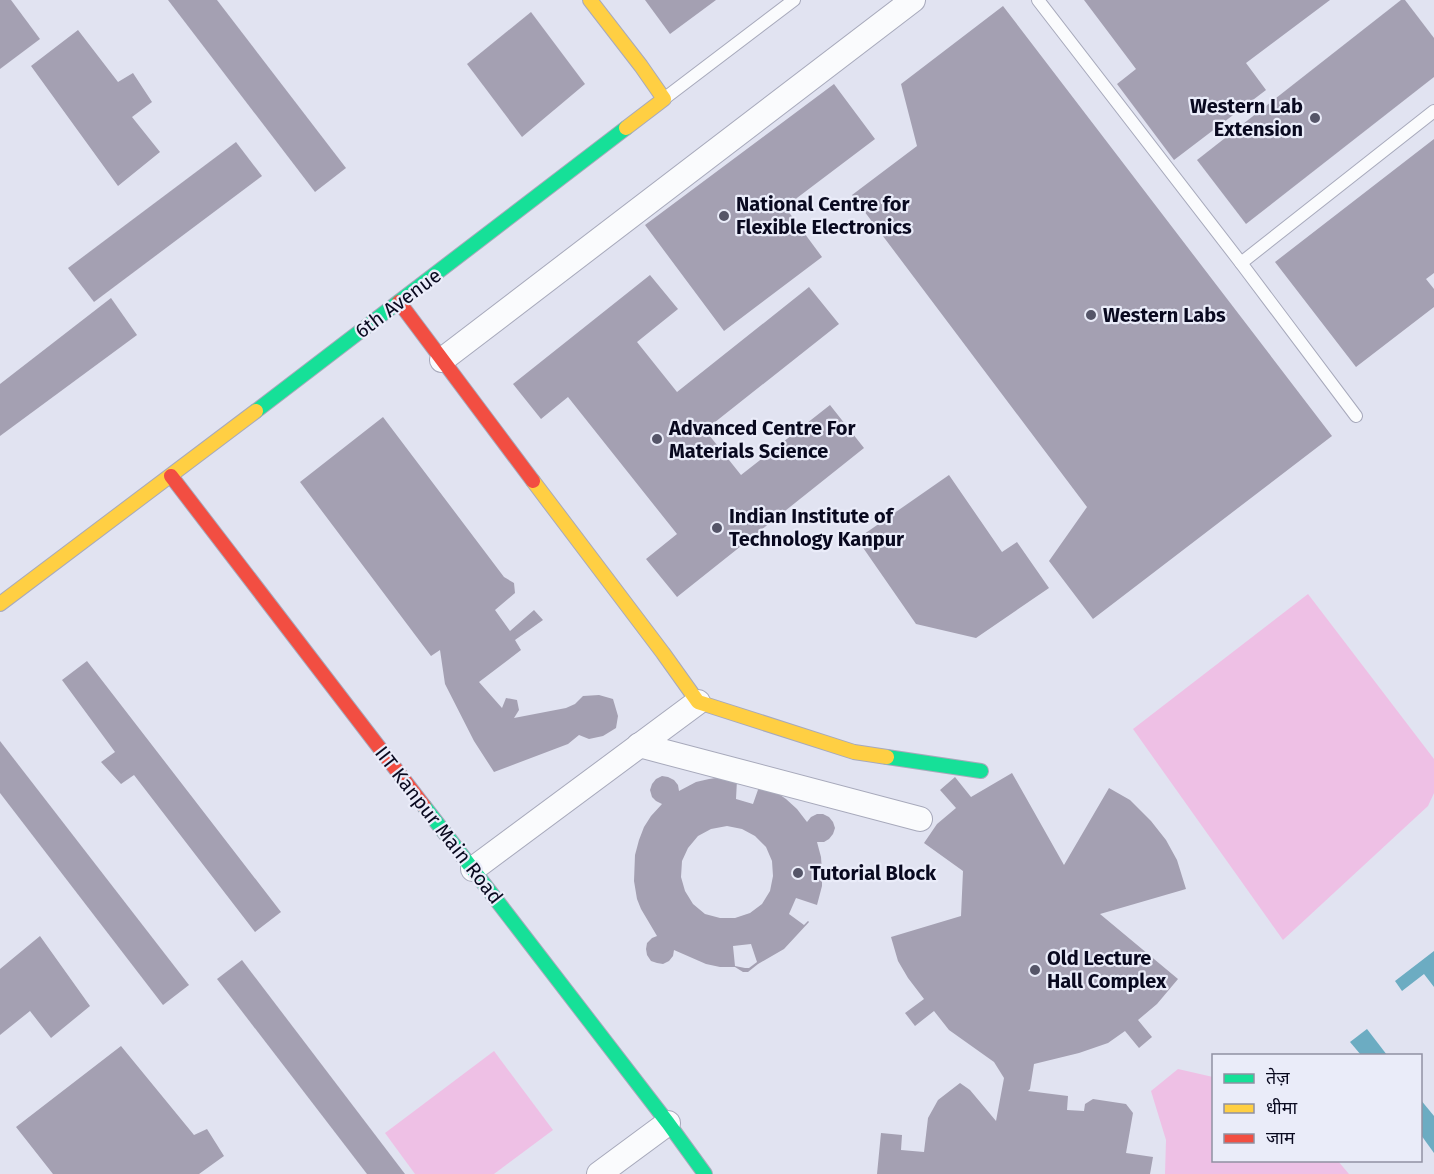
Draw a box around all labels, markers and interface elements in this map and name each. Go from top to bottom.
place label: Western Lab Extension [1190,94,1303,141]
marker: Western Lab Extension [1308,111,1322,125]
place label: National Centre for Flexible Electronics [736,192,912,239]
marker: National Centre for Flexible Electronics [717,209,731,223]
street label: 6th Avenue [350,263,446,343]
place label: Western Labs [1103,303,1226,327]
marker: Western Labs [1084,308,1098,322]
place label: Advanced Centre For Materials Science [668,416,856,463]
marker: Advanced Centre For Materials Science [650,432,664,446]
place label: Indian Institute of Technology Kanpur [729,504,905,551]
marker: Indian Institute of Technology Kanpur [710,521,724,535]
street label: IIT Kanpur Main Road [370,741,508,909]
place label: Tutorial Block [810,861,937,885]
marker: Tutorial Block [791,866,805,880]
place label: Old Lecture Hall Complex [1047,946,1167,993]
marker: Old Lecture Hall Complex [1028,963,1042,977]
legend [1212,1054,1422,1162]
text: तेज़ [1266,1067,1290,1089]
text: धीमा [1266,1097,1297,1119]
text: जाम [1266,1127,1296,1149]

